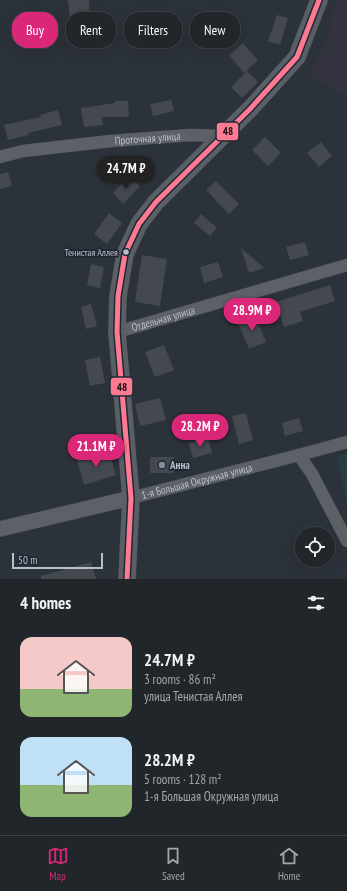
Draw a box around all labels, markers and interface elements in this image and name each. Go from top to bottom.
chip: Buy [12,12,58,48]
chip: Rent [66,12,116,48]
chip: Filters [124,12,182,48]
chip: New [190,12,240,48]
line badge: 48 [216,122,239,141]
text: 48 [223,124,233,138]
street label: Проточная улица [114,129,181,148]
pin: 24.7M ₽ [89,156,163,190]
text: 24.7M ₽ [107,160,145,177]
place label: Тенистая Аллея [65,246,118,259]
marker: Тенистая Аллея [121,247,131,257]
pin: 28.9M ₽ [215,298,289,332]
text: 28.9M ₽ [233,302,271,319]
street label: Отдельная улица [130,303,197,334]
line badge: 48 [110,377,133,396]
text: 48 [117,380,127,394]
pin: 28.2M ₽ [163,414,237,448]
text: 28.2M ₽ [181,418,219,435]
pin: 21.1M ₽ [59,434,133,468]
text: 21.1M ₽ [77,438,115,455]
place label: Анна [169,458,190,472]
street label: 1-я Большая Окружная улица [140,460,254,502]
marker: Анна [157,460,167,470]
map controls [295,527,335,567]
button: locate [295,527,335,567]
scale bar [12,551,103,570]
text: 50 m [18,553,37,567]
text: 4 homes [20,592,71,614]
icon: filters [305,592,327,614]
text: 24.7M ₽ [144,649,195,671]
icon: home [52,653,100,701]
text: 3 rooms · 86 m² [144,671,216,688]
text: улица Тенистая Аллея [144,688,243,705]
text: 28.2M ₽ [144,749,195,771]
icon: home [52,753,100,801]
text: 5 rooms · 128 m² [144,771,222,788]
text: 1-я Большая Окружная улица [144,788,279,805]
tab: Map [47,845,69,883]
tab: Saved [162,845,185,883]
tab: Home [278,845,300,883]

